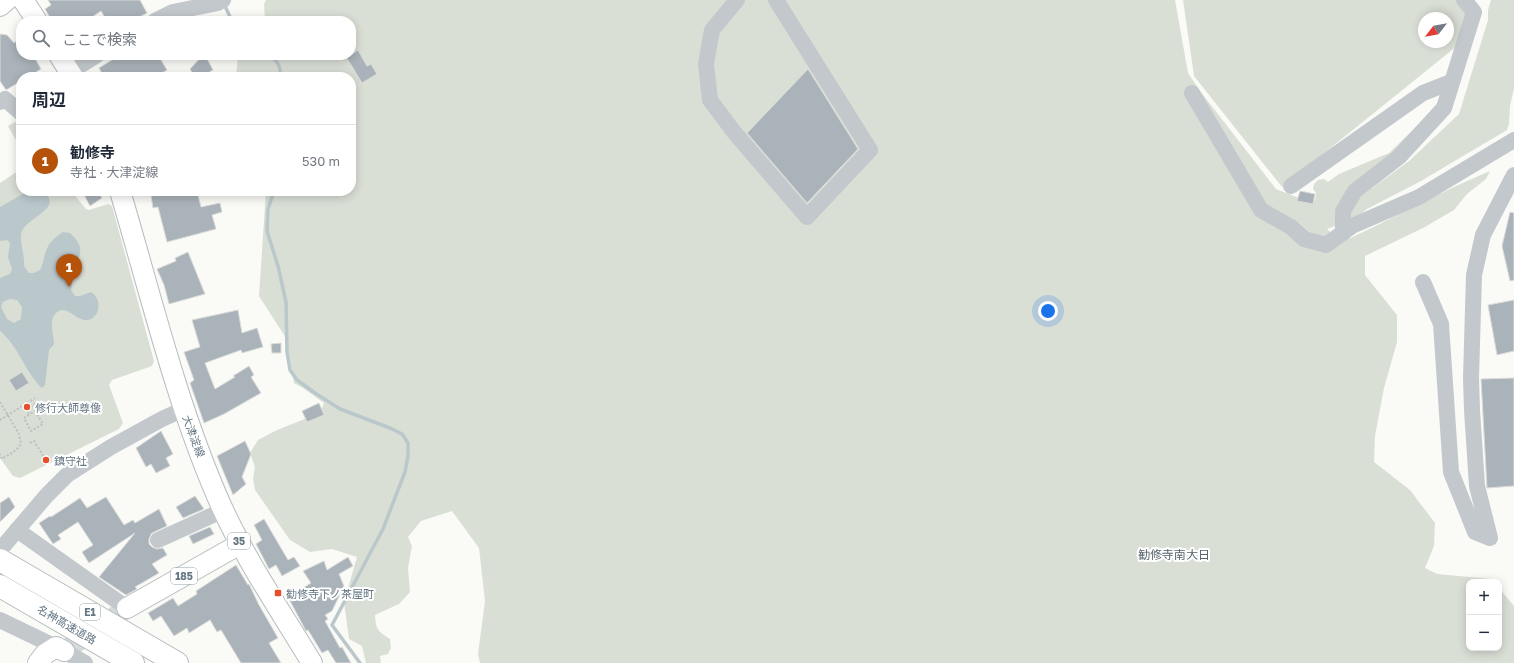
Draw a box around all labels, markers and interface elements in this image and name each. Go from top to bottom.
north arrow [1418,12,1454,48]
search box [16,16,356,60]
icon: search [30,27,52,49]
text: ここで検索 [62,30,137,48]
text: 周辺 [32,89,66,110]
text: 勧修寺 [70,143,115,161]
text: 1 [42,153,48,169]
text: 530 m [302,153,340,169]
text: 寺社 · 大津淀線 [70,164,158,180]
pin: 1 [56,254,82,287]
your location [1038,301,1058,321]
place label: 修行大師尊像 [35,401,101,414]
marker: 修行大師尊像 [22,402,32,412]
street label: 大津淀線 [180,413,208,459]
place label: 鎮守社 [54,454,87,467]
marker: 鎮守社 [41,455,51,465]
road number: 35 [228,533,250,549]
district label: 勧修寺南大日 [1138,547,1210,562]
road number: 185 [171,568,197,584]
map controls [1466,579,1502,651]
button: + [1466,579,1502,615]
place label: 勧修寺下ノ茶屋町 [286,587,374,600]
marker: 勧修寺下ノ茶屋町 [273,588,283,598]
street label: 名神高速道路 [35,602,99,646]
road number: E1 [80,604,100,620]
button: − [1466,615,1502,651]

